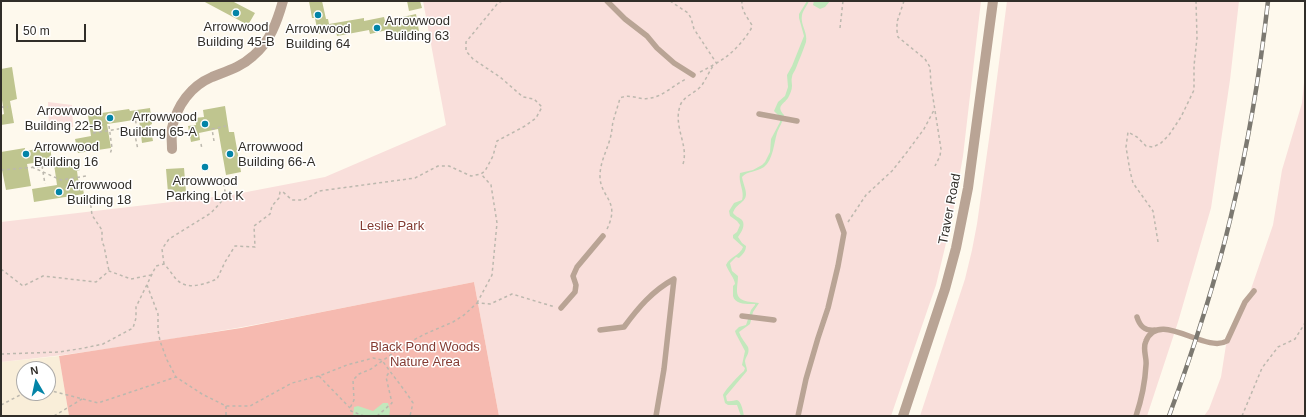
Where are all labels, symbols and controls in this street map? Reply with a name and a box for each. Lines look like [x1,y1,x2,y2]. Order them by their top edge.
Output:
marker: Arrowwood Building 45-B [231,8,241,18]
marker: Arrowwood Building 64 [313,10,323,20]
place label: Arrowwood Building 63 [385,13,450,44]
scale bar [18,16,88,42]
place label: Arrowwood Building 45-B [197,19,275,50]
place label: Arrowwood Building 64 [285,21,351,52]
marker: Arrowwood Building 63 [372,23,382,33]
text: 50 m [23,24,50,38]
place label: Arrowwood Building 22-B [25,103,102,134]
place label: Arrowwood Building 65-A [120,109,197,140]
marker: Arrowwood Building 22-B [105,113,115,123]
marker: Arrowwood Building 65-A [200,119,210,129]
place label: Arrowwood Building 16 [34,139,99,170]
place label: Arrowwood Building 66-A [238,139,315,170]
marker: Arrowwood Building 16 [21,149,31,159]
marker: Arrowwood Building 66-A [225,149,235,159]
marker: Arrowwood Parking Lot K [200,162,210,172]
street label: Traver Road [935,172,965,246]
place label: Arrowwood Parking Lot K [166,173,244,204]
place label: Arrowwood Building 18 [67,177,132,208]
marker: Arrowwood Building 18 [54,187,64,197]
park label: Leslie Park [360,218,424,234]
park label: Black Pond Woods Nature Area [370,339,480,370]
north arrow [16,361,56,401]
text: N [29,364,39,377]

